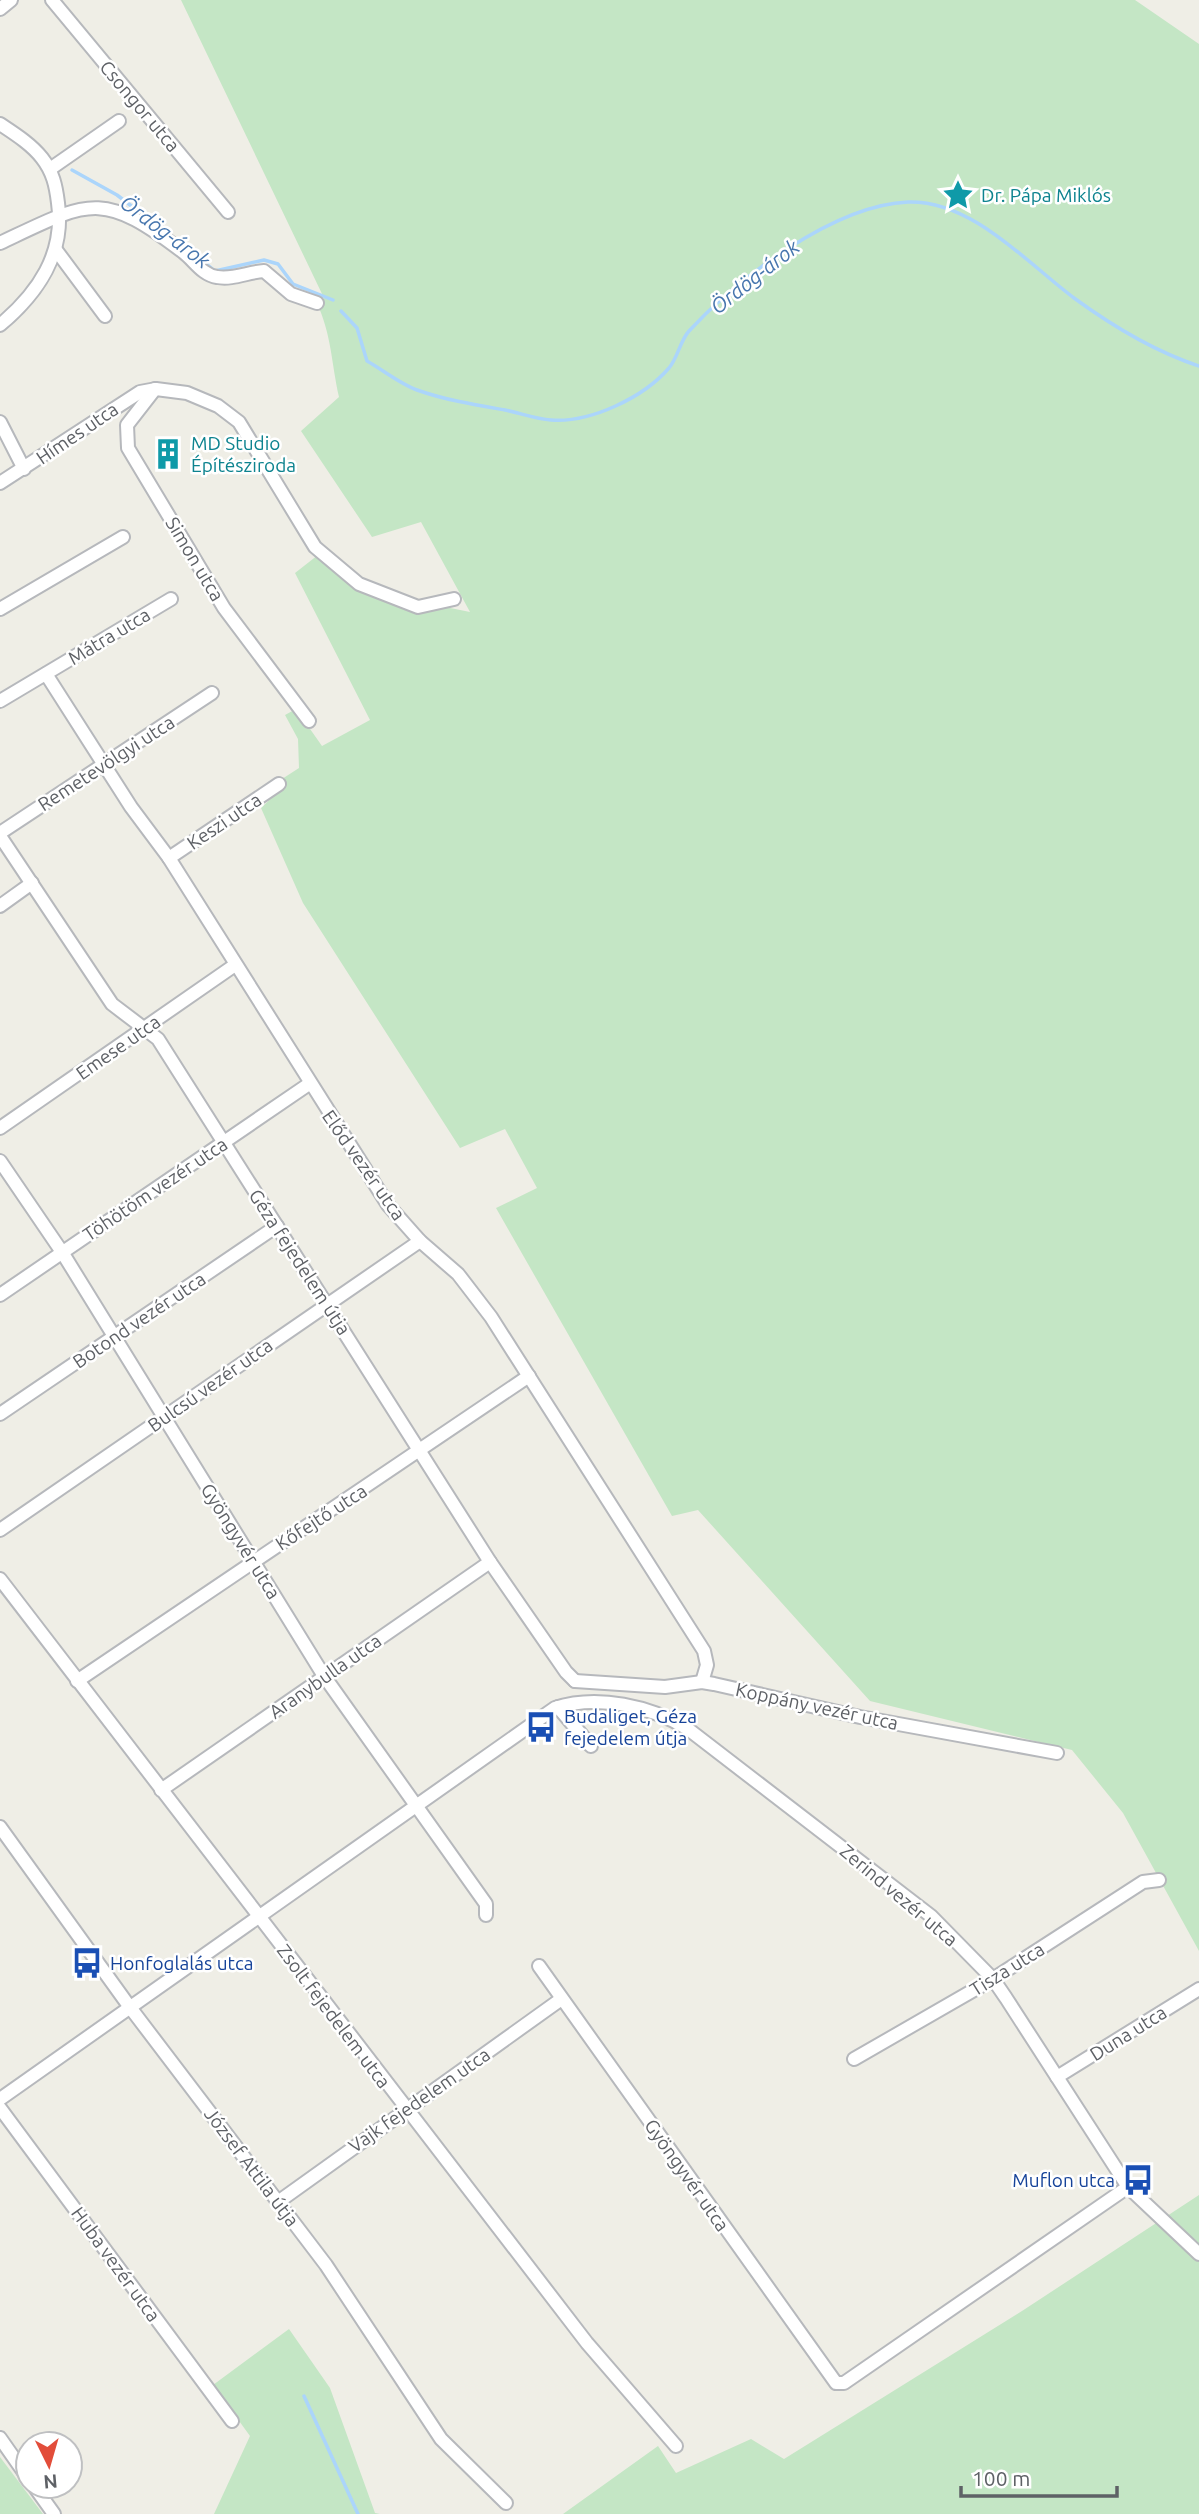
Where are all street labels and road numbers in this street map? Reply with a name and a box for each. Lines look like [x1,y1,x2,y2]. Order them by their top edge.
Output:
street label: Csongor utca [95,56,185,156]
street label: Hímes utca [32,398,122,468]
street label: Simon utca [161,513,229,605]
street label: Mátra utca [64,603,154,669]
street label: Remetevölgyi utca [34,711,178,815]
street label: Keszi utca [183,788,265,854]
street label: Emese utca [72,1010,164,1084]
street label: Előd vezér utca [318,1106,410,1224]
street label: Töhötöm vezér utca [79,1133,231,1245]
street label: Géza fejedelem útja [245,1185,355,1339]
street label: Botond vezér utca [69,1267,209,1373]
street label: Bulcsú vezér utca [143,1334,277,1436]
street label: Gyöngyvér utca [197,1479,285,1603]
street label: Kőfejtő utca [271,1479,371,1555]
street label: Aranybulla utca [265,1629,385,1723]
street label: Koppány vezér utca [734,1678,900,1734]
street label: Zerind vezér utca [836,1839,962,1951]
street label: Tisza utca [966,1938,1048,2000]
street label: Zsolt fejedelem utca [273,1940,395,2092]
street label: Duna utca [1086,2001,1170,2065]
street label: Vajk fejedelem utca [344,2043,494,2157]
street label: József Attila útja [200,2103,304,2231]
street label: Gyöngyvér utca [640,2115,734,2235]
street label: Huba vezér utca [67,2202,165,2326]

